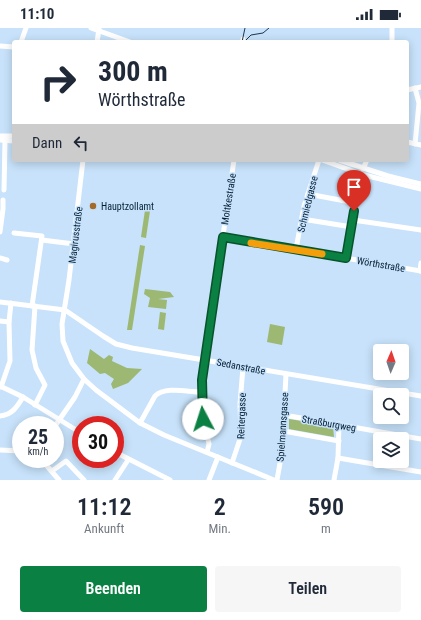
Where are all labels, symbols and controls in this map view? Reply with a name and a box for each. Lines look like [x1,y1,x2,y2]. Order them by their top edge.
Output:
text: 11:10 [20,5,54,23]
text: 300 m [98,55,168,88]
icon: right [32,56,84,108]
text: Wörthstraße [98,89,186,110]
icon: left [70,132,92,154]
text: Dann [32,134,62,152]
pin [337,170,371,211]
street label: Moltkestraße [219,172,238,226]
street label: Schmiedgasse [295,175,320,233]
icon: arrive [343,176,365,198]
marker: Hauptzollamt [88,201,98,211]
place label: Hauptzollamt [101,201,154,212]
street label: Magirusstraße [67,206,84,264]
street label: Wörthstraße [356,255,406,274]
north arrow [373,344,409,380]
map controls [373,344,409,468]
street label: Sedanstraße [216,356,267,377]
button: search [373,388,409,424]
street label: Reitergasse [235,392,248,439]
street label: Spielmannsgasse [275,392,290,462]
position arrow [182,398,224,440]
street label: Straßburgweg [301,413,357,434]
speed limit sign: 30 [72,416,124,468]
text: 25 [28,425,48,449]
button: layers [373,432,409,468]
text: km/h [28,446,48,457]
text: 11:12 [77,493,132,521]
text: 2 [214,493,226,521]
text: 590 [308,493,344,521]
text: Ankunft [84,521,124,536]
text: Min. [208,521,231,536]
text: m [321,521,331,536]
button: Beenden [20,566,207,612]
button: Teilen [215,566,401,612]

